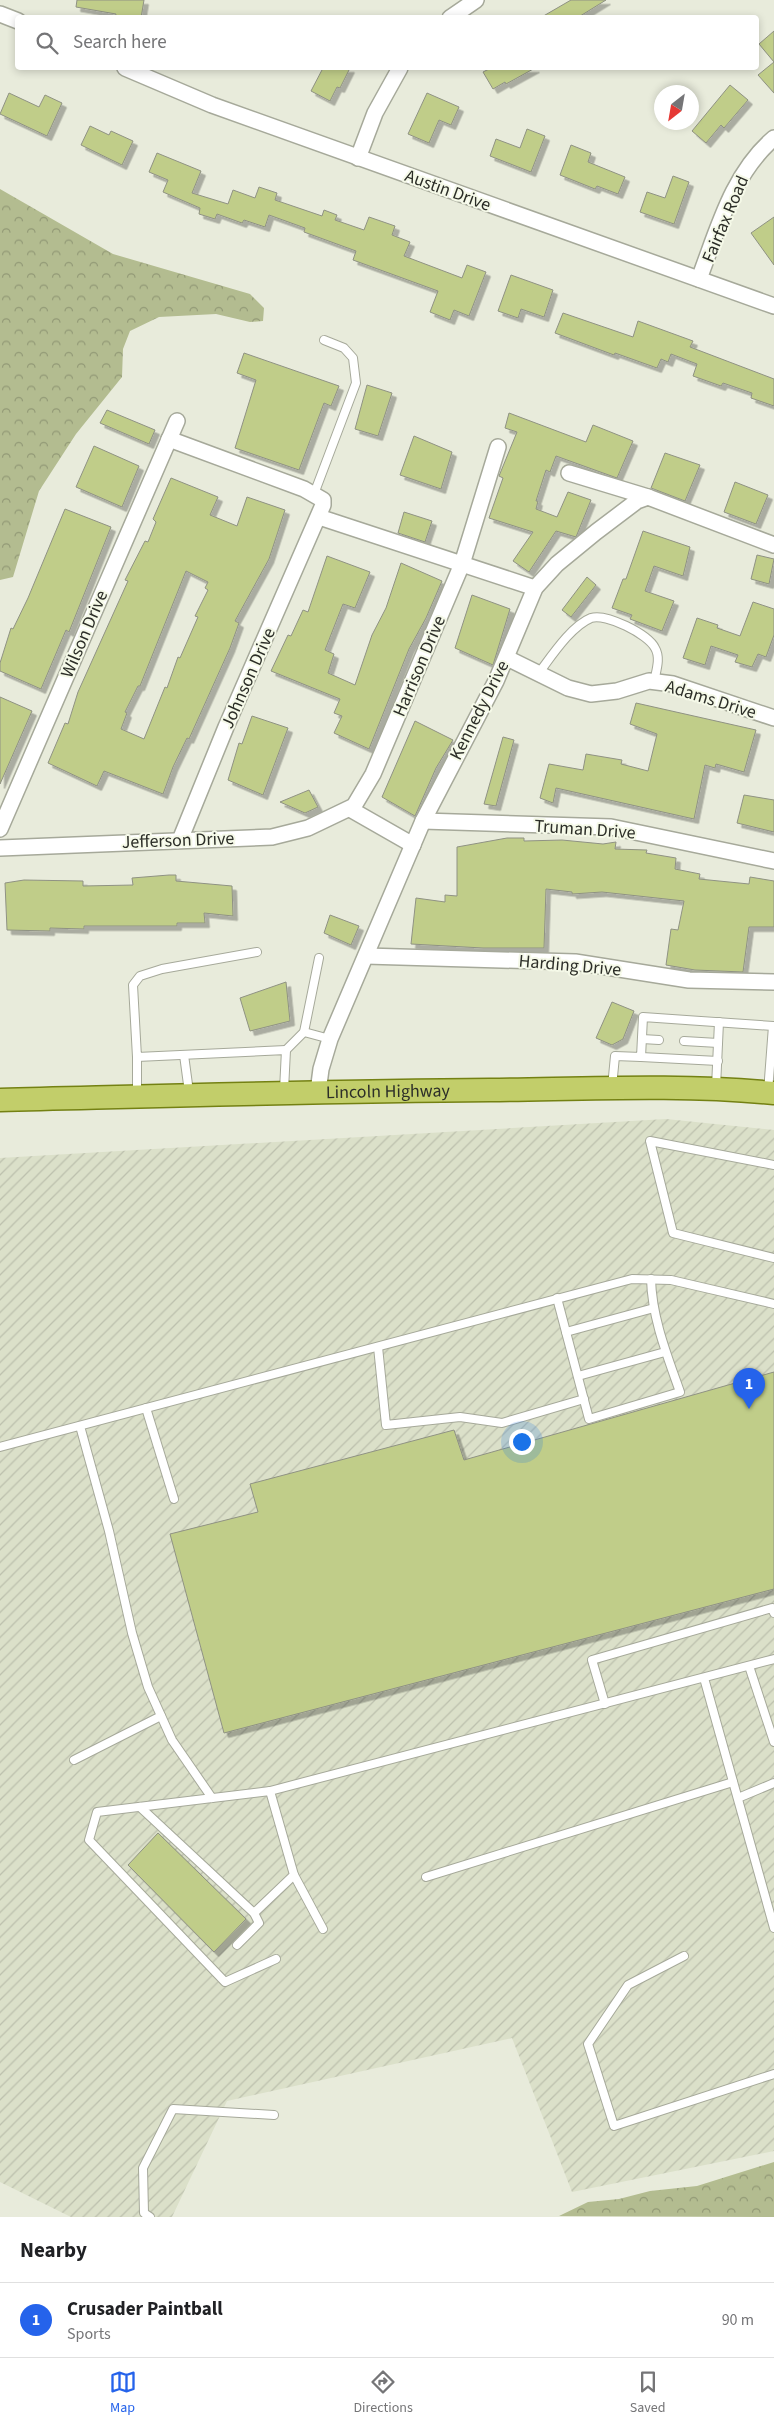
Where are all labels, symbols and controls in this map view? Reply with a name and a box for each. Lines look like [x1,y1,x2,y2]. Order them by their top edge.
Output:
search box [15,15,759,70]
icon: search [33,29,61,57]
text: Search here [73,29,167,56]
north arrow [654,85,699,130]
street label: Austin Drive [401,163,494,218]
street label: Fairfax Road [696,172,755,267]
street label: Wilson Drive [55,586,114,682]
street label: Harrison Drive [387,612,452,721]
street label: Johnson Drive [215,624,282,733]
street label: Kennedy Drive [444,656,515,764]
street label: Adams Drive [662,674,759,725]
street label: Truman Drive [534,813,636,846]
street label: Jefferson Drive [121,826,235,855]
street label: Harding Drive [518,949,622,982]
street label: Lincoln Highway [326,1078,451,1105]
pin: 1 [733,1368,765,1409]
your location [509,1429,535,1455]
text: Nearby [20,2235,87,2265]
text: Crusader Paintball [67,2296,223,2323]
text: 1 [32,2309,40,2331]
text: 90 m [722,2309,754,2331]
text: Sports [67,2323,111,2345]
tab: Map [109,2368,137,2418]
tab: Directions [354,2368,413,2418]
tab: Saved [630,2368,665,2418]

